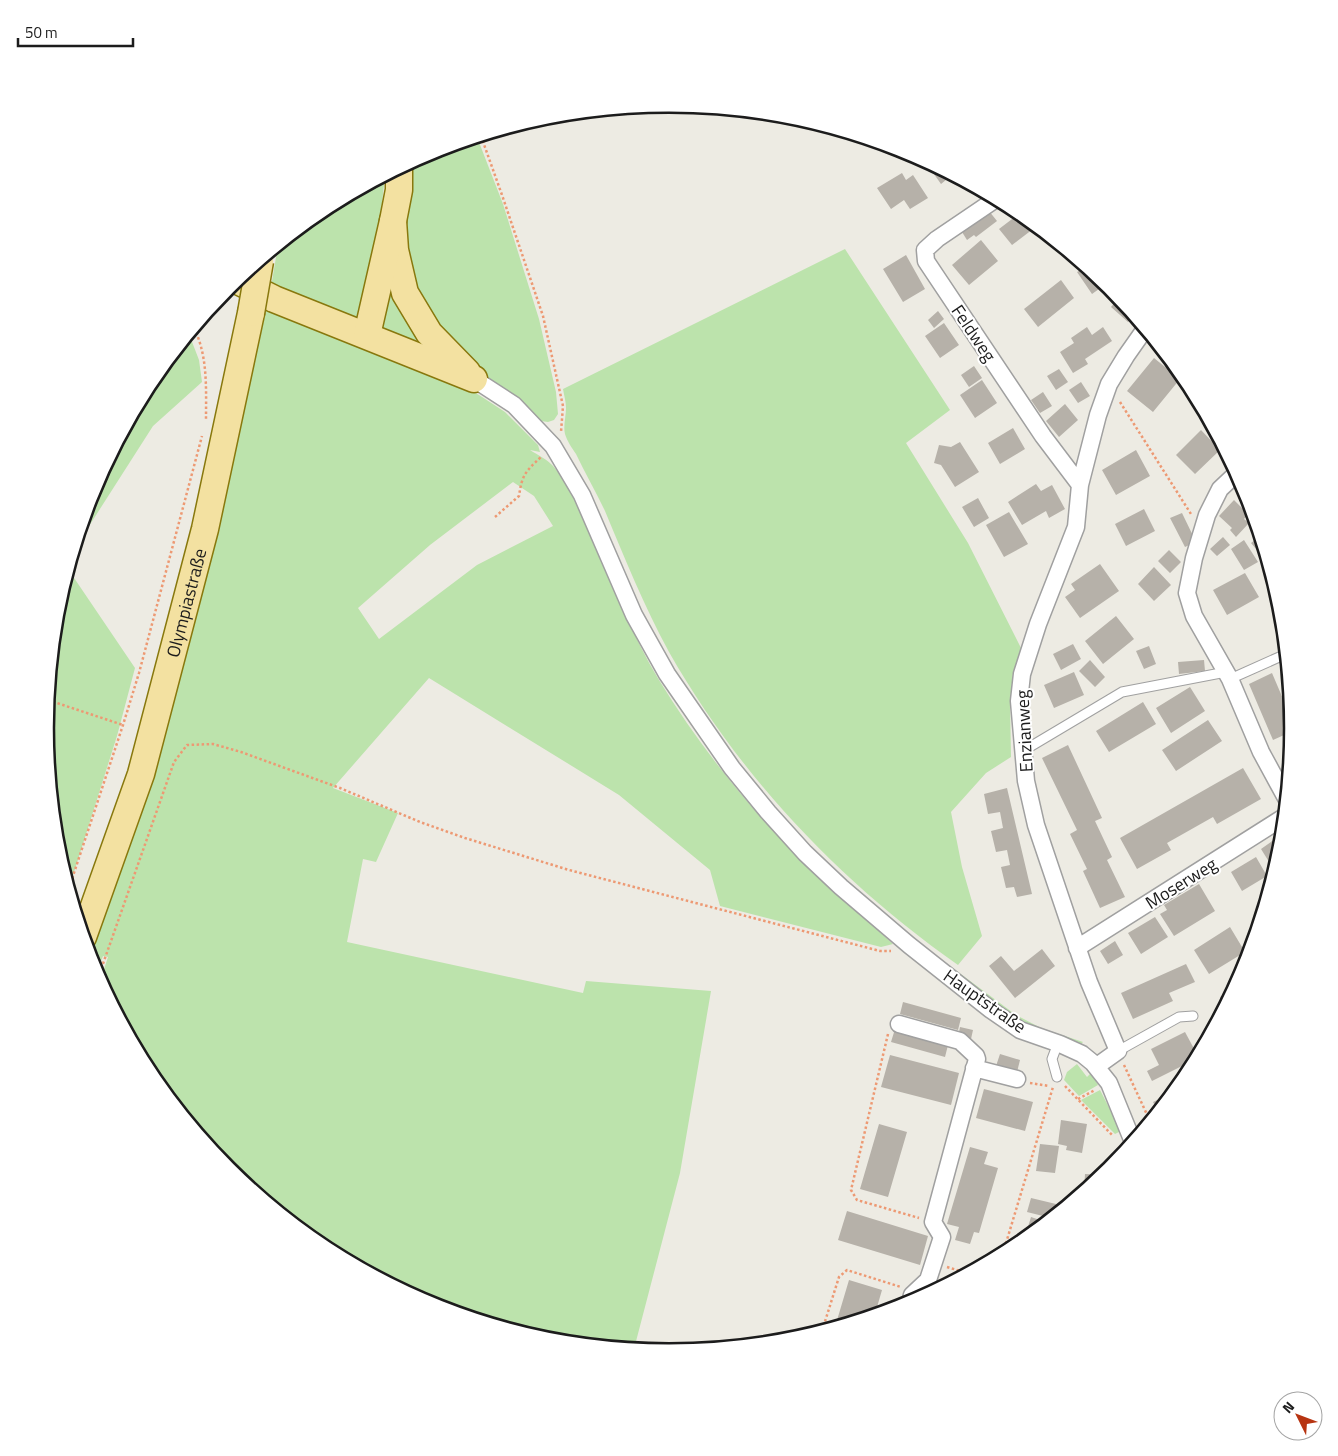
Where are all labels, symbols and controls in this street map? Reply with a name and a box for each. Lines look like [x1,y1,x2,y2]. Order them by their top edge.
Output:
scale bar [18,15,132,47]
text: 50 m [25,21,58,44]
street label: Feldweg [945,299,1003,367]
street label: Olympiastraße [159,545,213,660]
street label: Enzianweg [1008,689,1040,773]
street label: Moserweg [1140,850,1222,916]
street label: Hauptstraße [938,962,1032,1040]
north arrow [1273,1391,1323,1441]
text: N [1277,1396,1299,1418]

